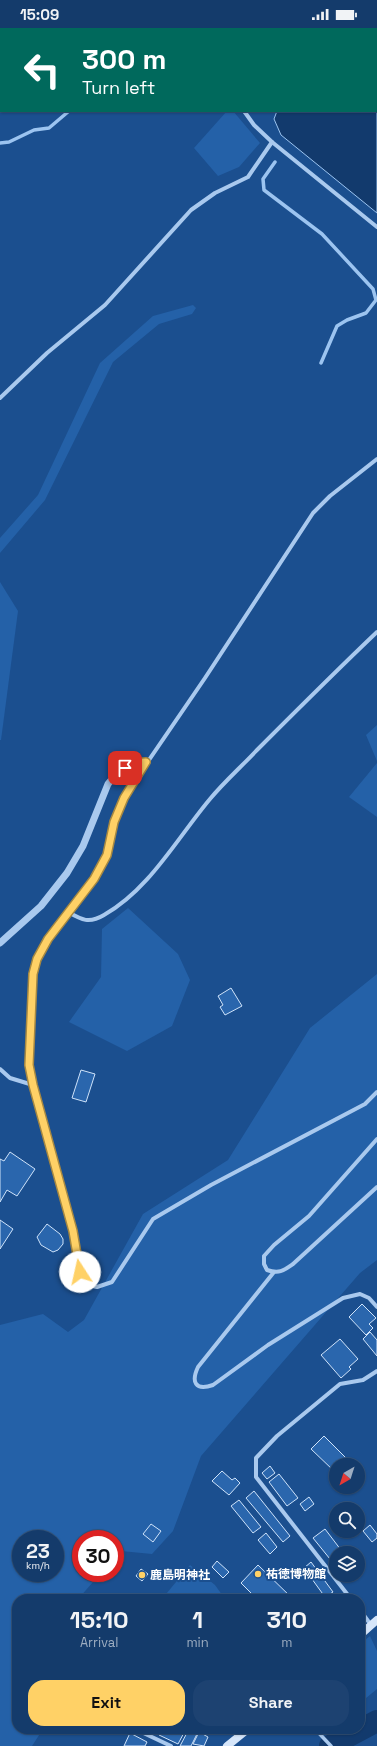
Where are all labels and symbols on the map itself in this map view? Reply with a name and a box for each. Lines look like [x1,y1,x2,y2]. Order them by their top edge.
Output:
pin [108,751,142,785]
position arrow [59,1251,101,1293]
north arrow [329,1458,365,1494]
speed limit sign: 30 [72,1530,124,1582]
place label: 祐徳博物館 [266,1566,326,1582]
place label: 鹿島明神社 [150,1567,210,1583]
marker: 祐徳博物館 [253,1569,263,1579]
marker: 鹿島明神社 [137,1570,147,1580]

